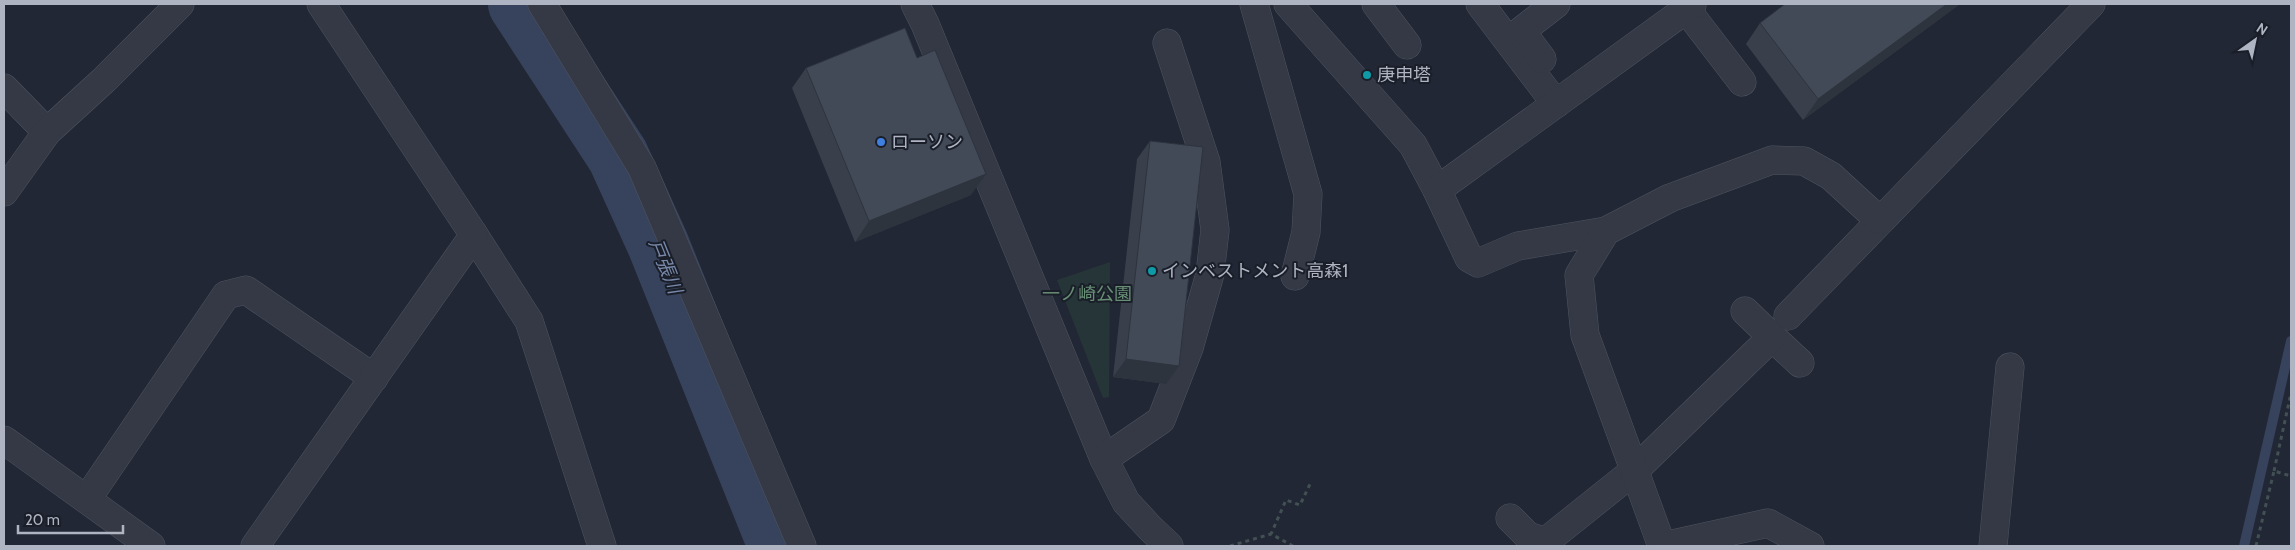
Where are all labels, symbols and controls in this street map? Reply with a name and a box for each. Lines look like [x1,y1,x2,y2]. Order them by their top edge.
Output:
north arrow [2230,15,2280,65]
text: N [2253,19,2271,39]
place label: 庚申塔 [1377,64,1431,86]
marker: 庚申塔 [1361,69,1373,81]
place label: ローソン [891,131,963,153]
marker: ローソン [875,136,887,148]
water label: 戸張川 [644,235,688,299]
place label: インベストメント高森1 [1162,260,1348,282]
marker: インベストメント高森1 [1146,265,1158,277]
park label: 一ノ崎公園 [1042,283,1132,305]
scale bar [18,502,122,534]
text: 20 m [25,511,60,529]

